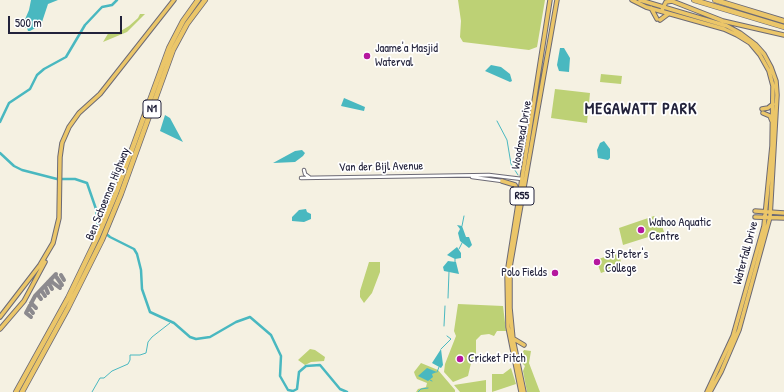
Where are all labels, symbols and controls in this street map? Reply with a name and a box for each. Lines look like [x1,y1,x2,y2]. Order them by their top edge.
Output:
scale bar [10,8,124,34]
text: 500 m [15,14,42,31]
place label: Jaame'a Masjid Waterval [375,42,438,70]
marker: Jaame'a Masjid Waterval [362,51,372,61]
road number: N1 [143,100,161,118]
street label: Woodmead Drive [509,100,535,170]
district label: MEGAWATT PARK [585,100,697,120]
street label: Ben Schoeman Highway [83,145,133,243]
street label: Van der Bijl Avenue [339,159,423,175]
road number: R55 [510,187,534,205]
place label: Wahoo Aquatic Centre [649,216,711,244]
street label: Waterfall Drive [731,220,761,286]
marker: Wahoo Aquatic Centre [636,225,646,235]
place label: St Peter's College [605,248,648,276]
marker: St Peter's College [592,257,602,267]
place label: Polo Fields [501,266,547,280]
marker: Polo Fields [550,268,560,278]
place label: Cricket Pitch [468,352,525,366]
marker: Cricket Pitch [455,354,465,364]

